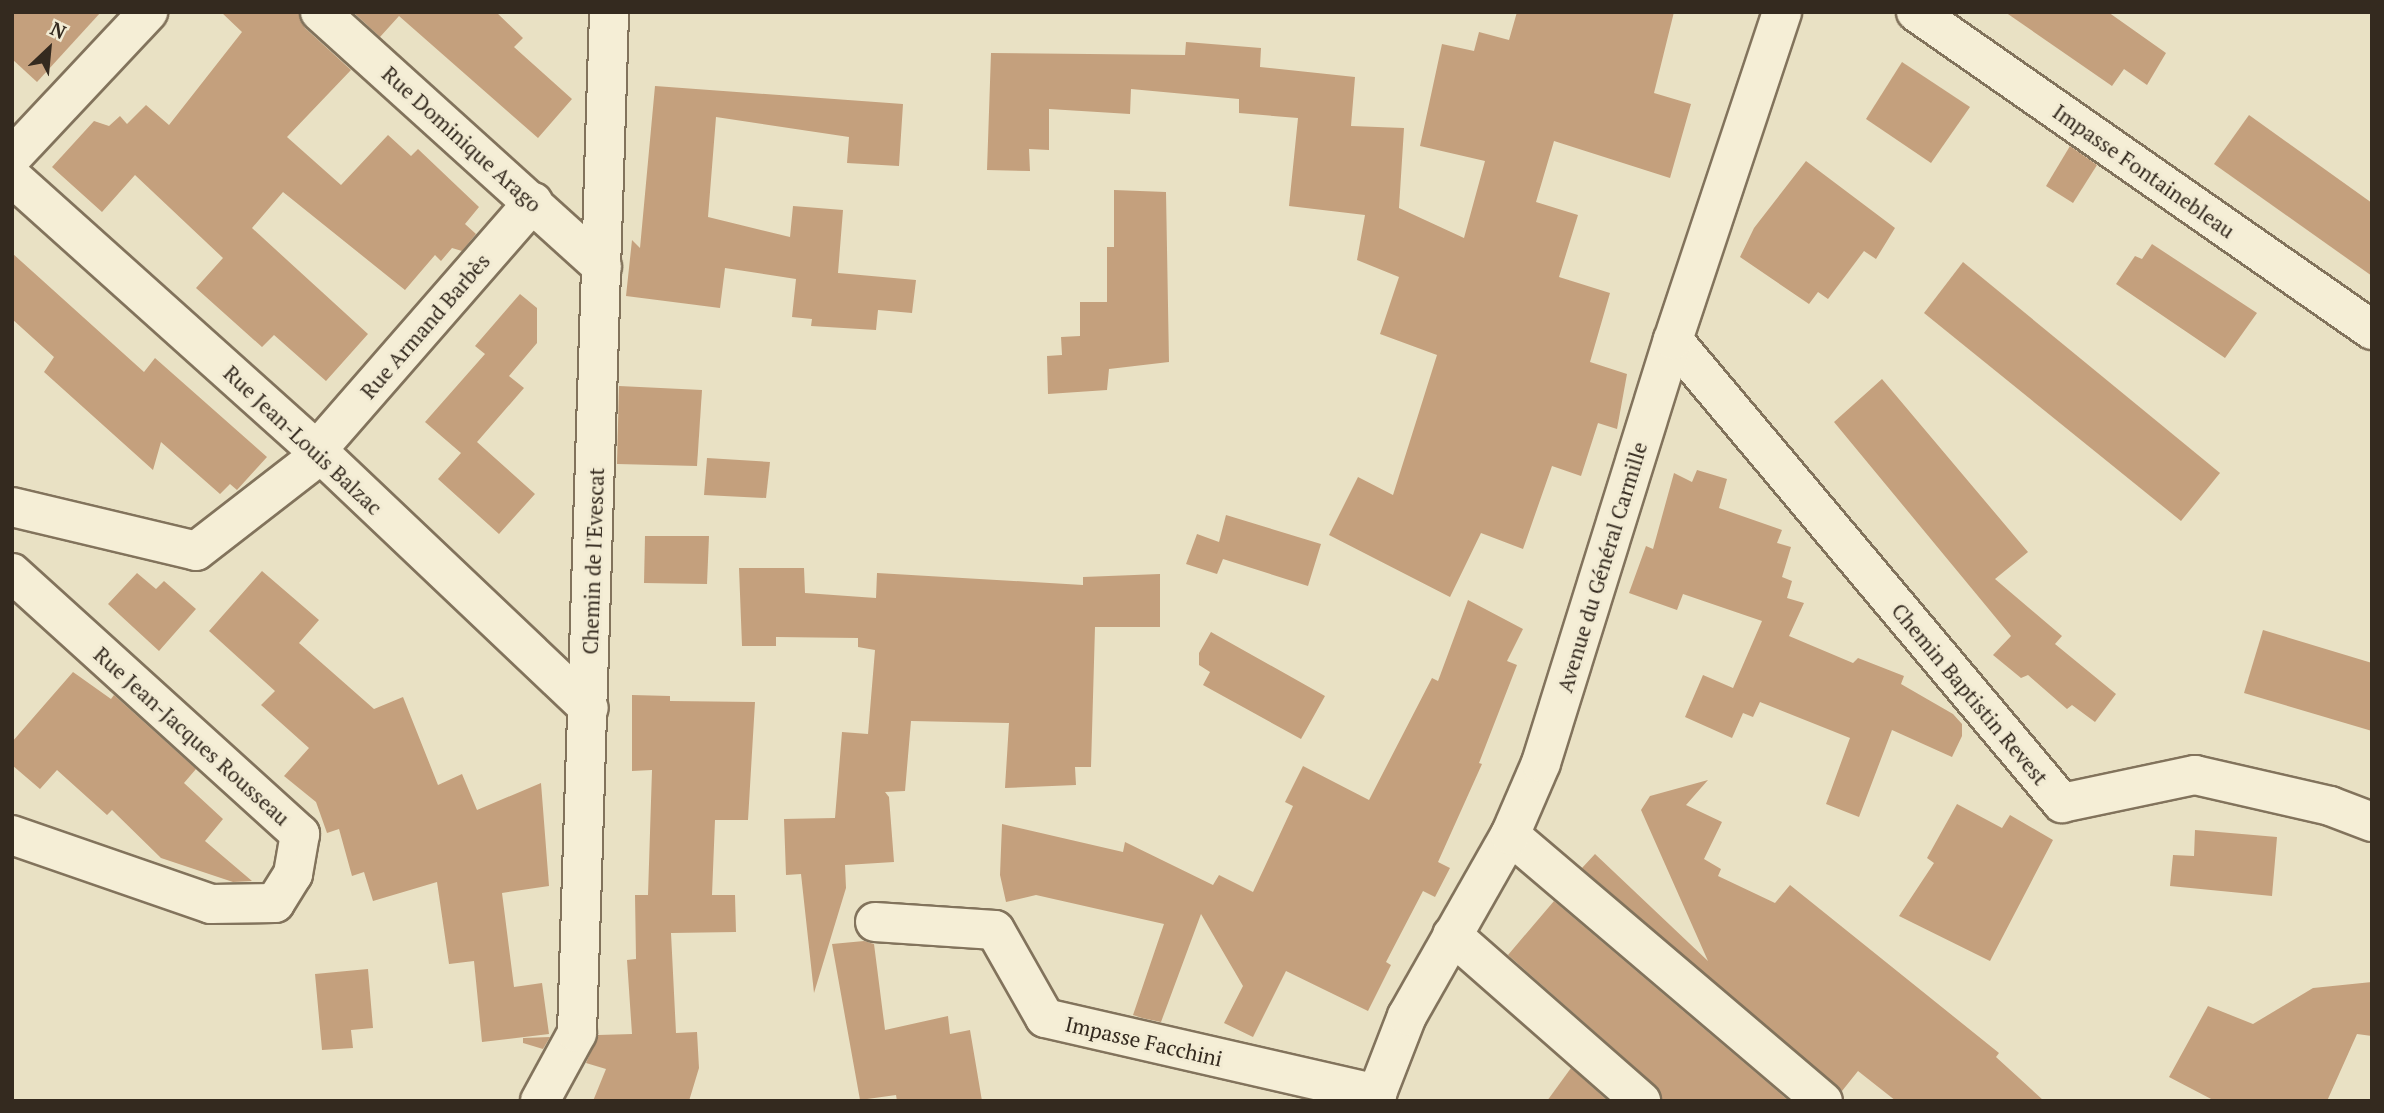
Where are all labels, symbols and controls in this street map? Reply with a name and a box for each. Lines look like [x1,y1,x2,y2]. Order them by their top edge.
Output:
north arrow [14,14,84,84]
text: N [46,15,70,44]
street label: Rue Dominique Arago [377,61,547,217]
street label: Impasse Fontainebleau [2048,99,2240,243]
street label: Rue Armand Barbès [355,248,495,404]
street label: Rue Jean-Louis Balzac [219,360,387,520]
street label: Avenue du Général Carmille [1552,439,1652,695]
street label: Chemin de l'Evescat [577,467,609,655]
street label: Chemin Baptistin Revest [1887,598,2053,790]
street label: Rue Jean-Jacques Rousseau [89,642,295,830]
street label: Impasse Facchini [1063,1011,1225,1071]

